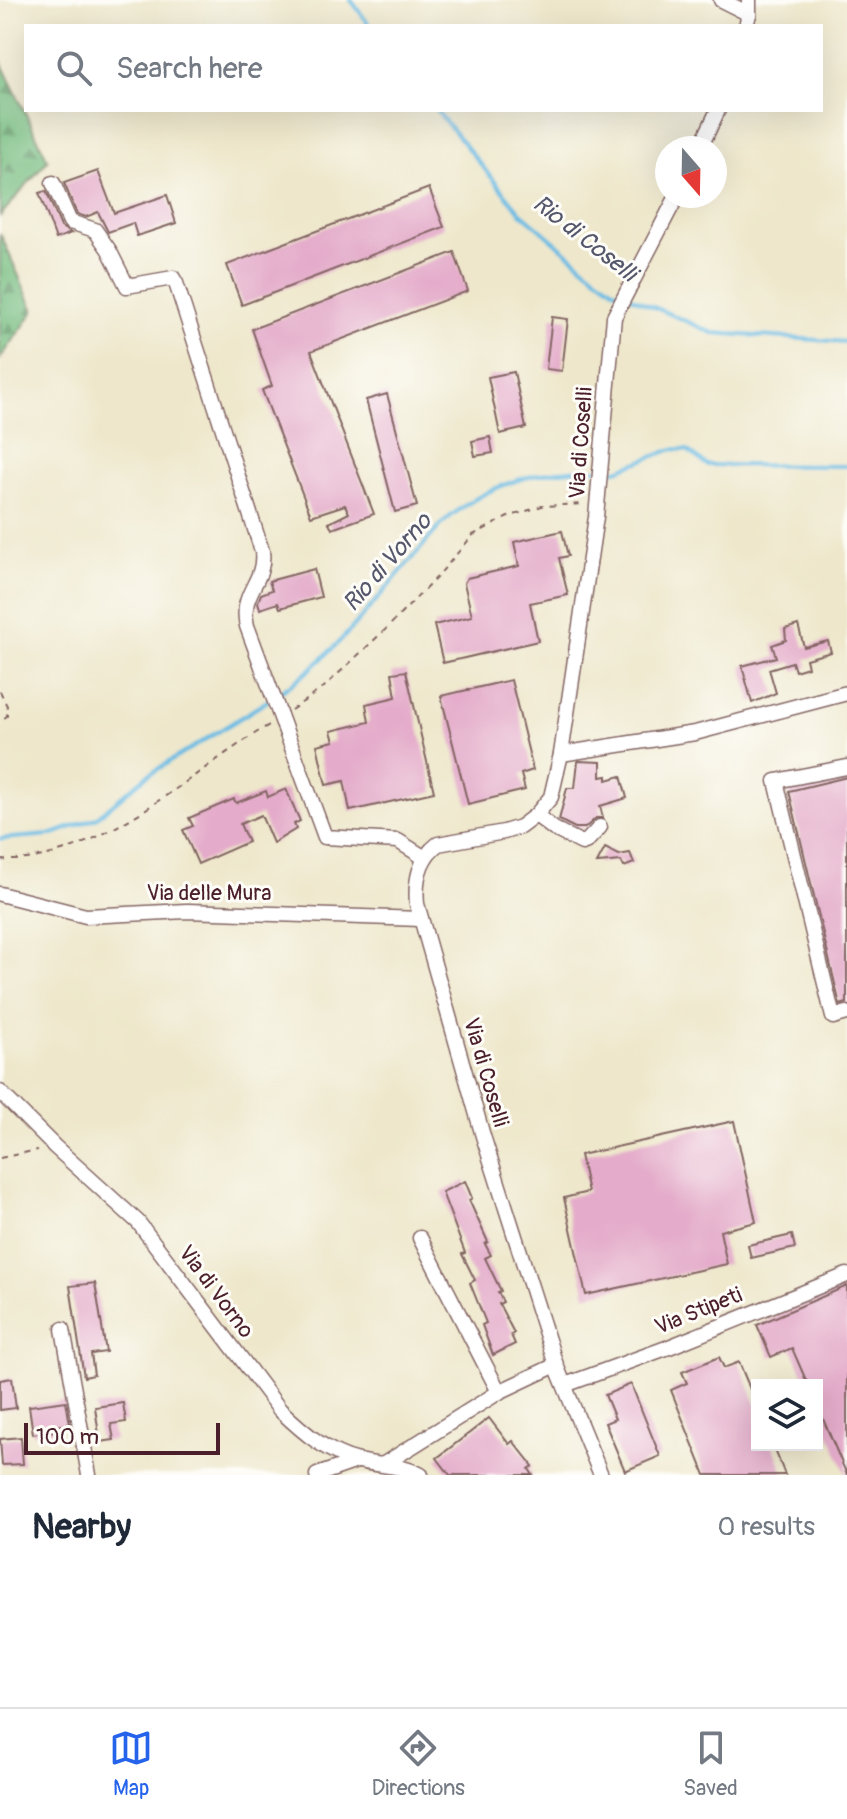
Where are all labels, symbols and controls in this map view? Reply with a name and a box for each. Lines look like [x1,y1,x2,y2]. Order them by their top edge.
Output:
search box [24,24,823,112]
icon: search [52,46,96,90]
text: Search here [116,50,263,87]
north arrow [655,136,727,208]
water label: Rio di Coselli [527,189,645,290]
street label: Via di Coselli [563,386,599,500]
water label: Rio di Vorno [337,506,439,617]
street label: Via delle Mura [146,879,272,907]
street label: Via di Coselli [457,1015,515,1130]
street label: Via di Vorno [172,1240,260,1344]
street label: Via Stipeti [651,1281,746,1341]
map controls [751,1379,823,1451]
button: layers [751,1379,823,1451]
scale bar [24,1419,220,1455]
text: 100 m [36,1423,99,1451]
text: Nearby [32,1506,131,1549]
text: 0 results [718,1511,815,1543]
tab: Map [109,1726,153,1802]
tab: Directions [372,1726,465,1802]
tab: Saved [683,1726,738,1802]

